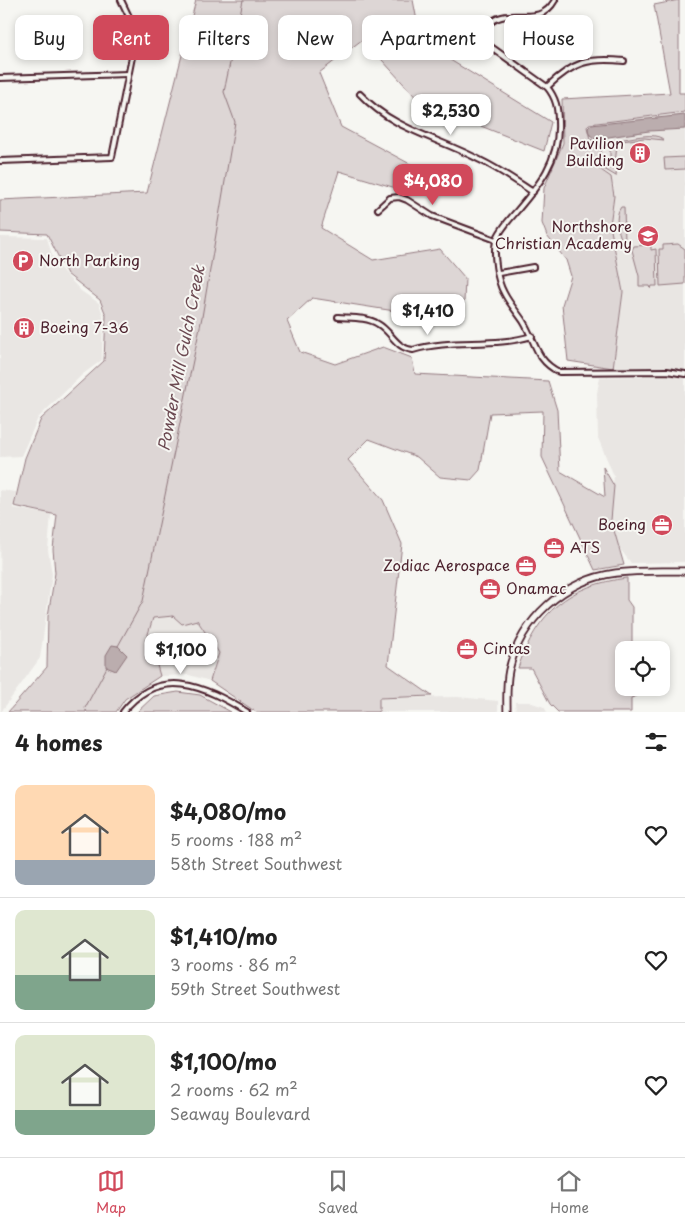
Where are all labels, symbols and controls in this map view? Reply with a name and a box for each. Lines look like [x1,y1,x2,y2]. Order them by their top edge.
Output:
chip: Buy [15,15,83,60]
chip: Rent [93,15,169,60]
chip: Filters [179,15,268,60]
chip: New [278,15,352,60]
chip: Apartment [362,15,494,60]
chip: House [504,15,593,60]
pin: $2,530 [410,94,492,136]
text: $2,530 [422,98,480,122]
place label: Pavilion Building [565,131,624,171]
building icon: Pavilion Building [628,141,652,165]
pin: $4,080 [392,164,474,206]
text: $4,080 [404,168,462,192]
place label: Northshore Christian Academy [495,214,632,254]
school or university icon: Northshore Christian Academy [636,224,660,248]
place label: North Parking [39,248,140,271]
parking icon: North Parking [11,249,35,273]
water label: Powder Mill Gulch Creek [150,262,210,453]
pin: $1,410 [387,294,469,336]
text: $1,410 [402,298,454,322]
place label: Boeing 7-36 [40,315,129,338]
building icon: Boeing 7-36 [12,316,36,340]
place label: Boeing [598,512,646,535]
office icon: Boeing [650,513,674,537]
place label: ATS [570,535,600,558]
office icon: ATS [542,536,566,560]
place label: Zodiac Aerospace [383,553,510,576]
office icon: Zodiac Aerospace [514,554,538,578]
place label: Onamac [506,576,566,599]
office icon: Onamac [478,577,502,601]
pin: $1,100 [140,632,222,675]
place label: Cintas [483,636,530,659]
text: $1,100 [155,637,207,661]
office icon: Cintas [455,637,479,661]
map controls [615,641,670,696]
button: locate [615,641,670,696]
text: 4 homes [15,726,102,758]
icon: filters [642,728,670,756]
text: $4,080/mo [170,795,286,827]
icon: home [55,805,115,865]
icon: heart [642,821,670,849]
text: 5 rooms · 188 m² [170,827,302,851]
text: 58th Street Southwest [170,851,342,875]
text: $1,410/mo [170,920,277,952]
icon: home [55,930,115,990]
icon: heart [642,946,670,974]
text: 3 rooms · 86 m² [170,952,297,976]
text: 59th Street Southwest [170,976,340,1000]
text: $1,100/mo [170,1045,277,1077]
icon: home [55,1055,115,1115]
icon: heart [642,1071,670,1099]
text: 2 rooms · 62 m² [170,1077,298,1101]
text: Seaway Boulevard [170,1101,310,1125]
tab: Map [96,1167,126,1218]
tab: Saved [318,1167,358,1218]
tab: Home [550,1167,589,1218]

